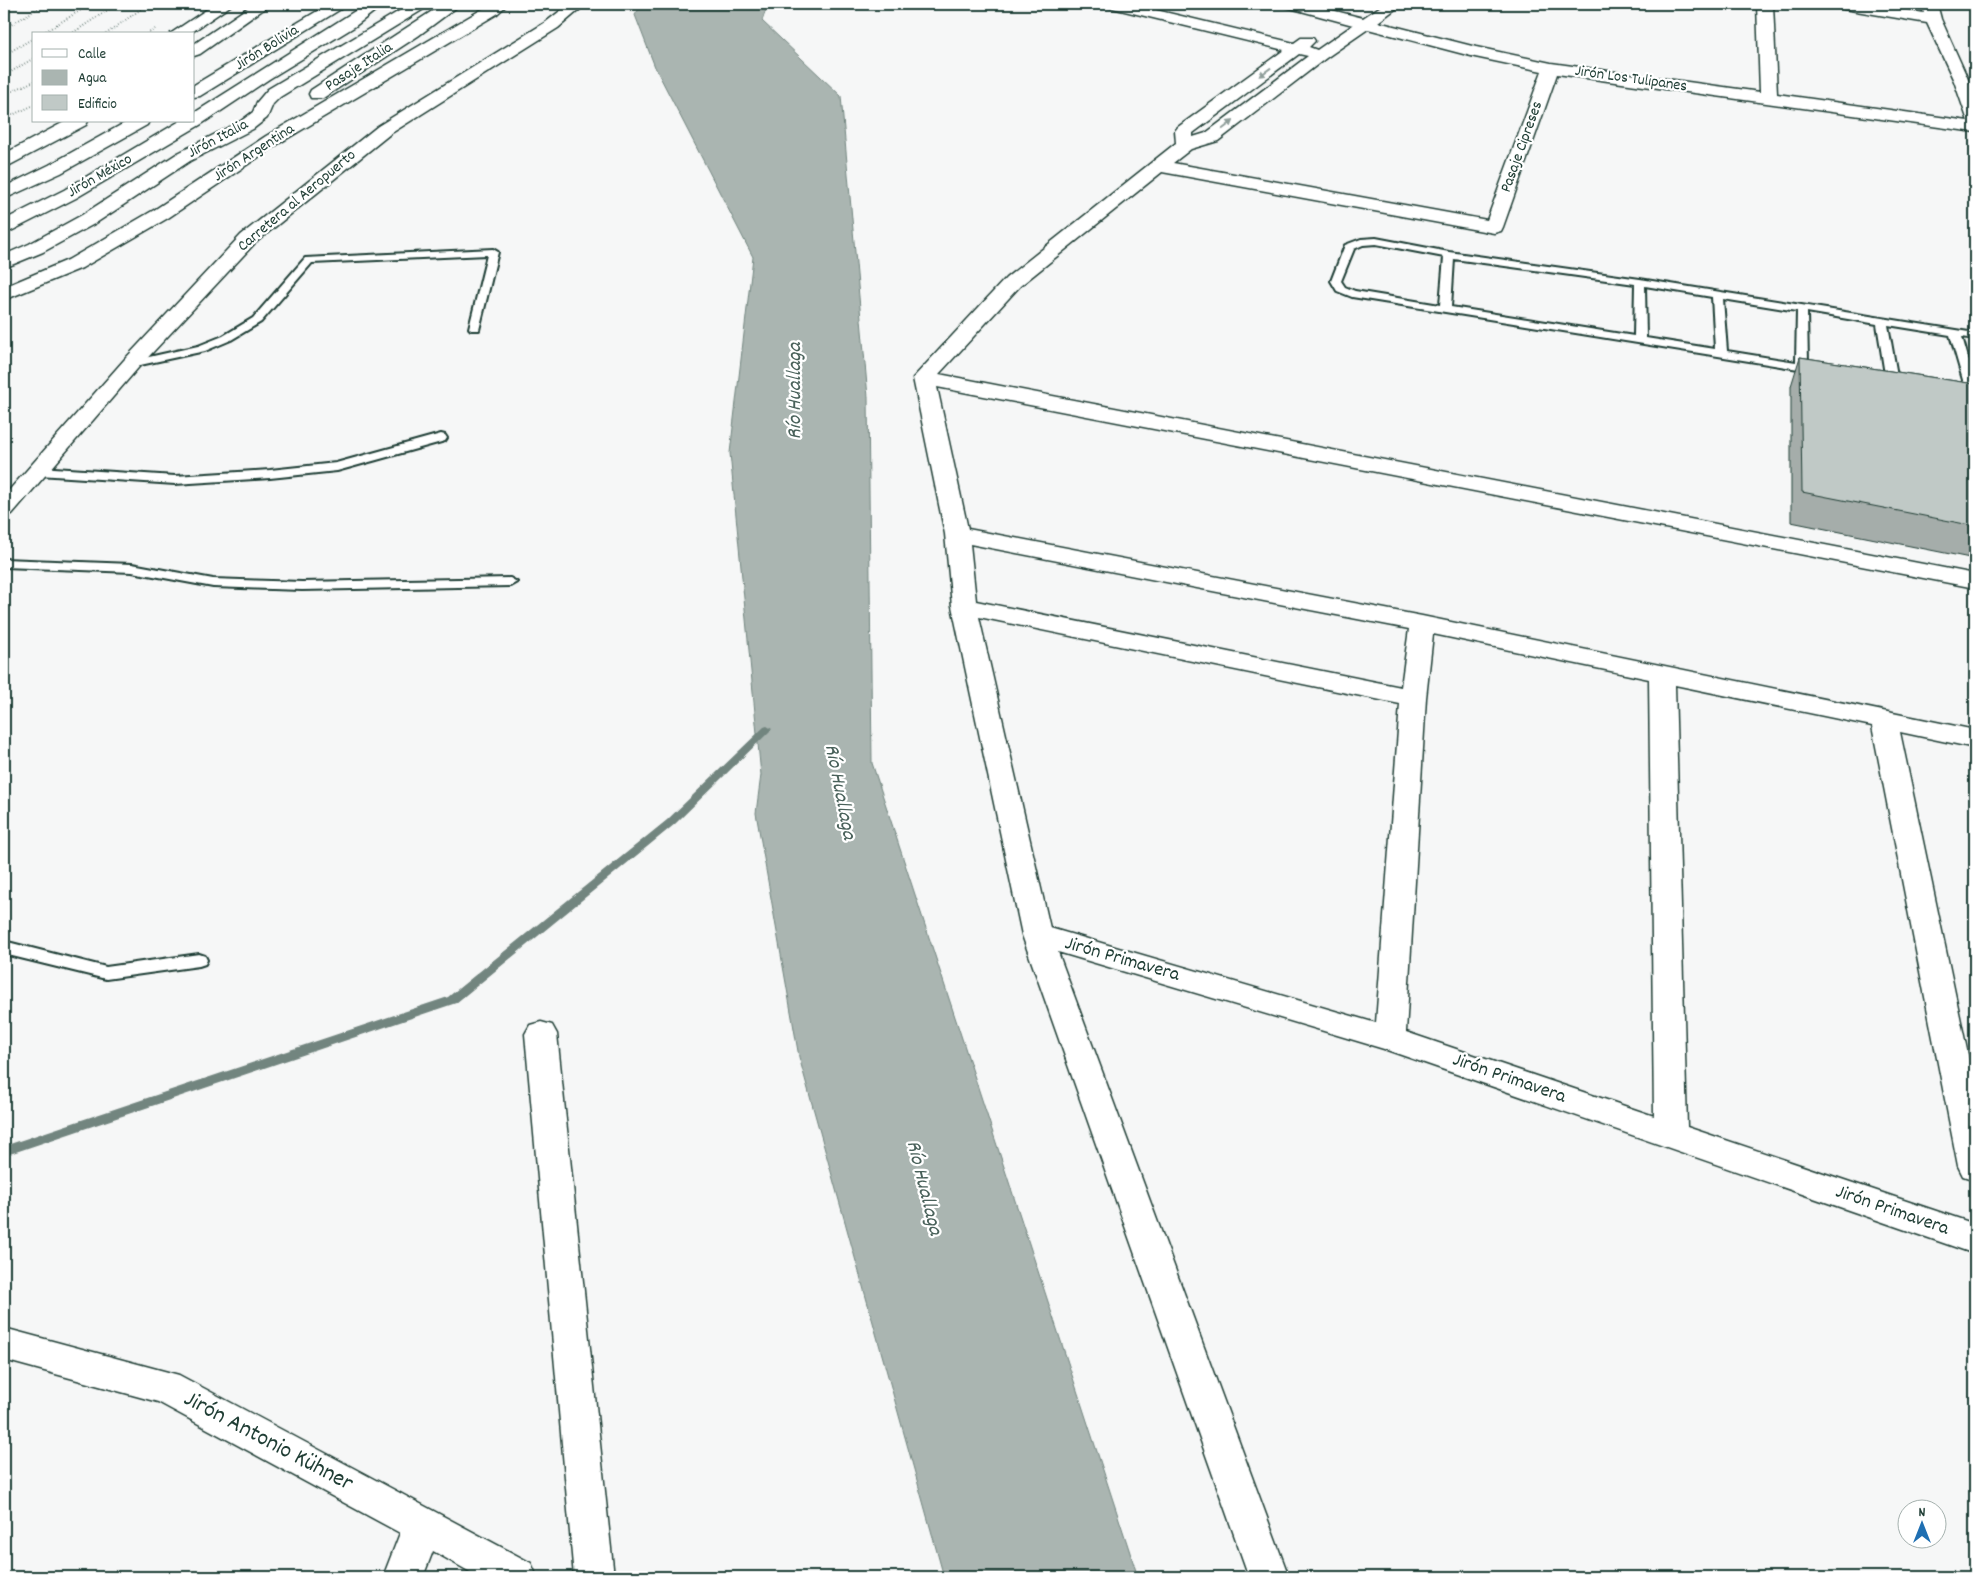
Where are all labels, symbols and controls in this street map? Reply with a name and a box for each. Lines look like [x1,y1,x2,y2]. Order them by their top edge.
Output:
street label: Jirón Bolivia [231,19,304,77]
legend [32,32,195,122]
street label: Pasaje Italia [321,36,398,97]
text: Calle [78,44,107,66]
street label: Jirón Los Tulipanes [1573,60,1689,98]
one-way arrow [1258,67,1272,77]
text: Agua [78,68,107,90]
text: Edificio [78,94,117,116]
street label: Pasaje Cipreses [1495,98,1549,196]
street label: Jirón Italia [184,113,253,165]
street label: Jirón Argentina [209,118,300,188]
one-way arrow [1221,120,1235,130]
street label: Carretera al Aeropuerto [233,144,361,258]
street label: Jirón México [63,148,137,204]
water label: Río Huallaga [781,341,811,439]
water label: Río Huallaga [815,742,863,843]
street label: Jirón Primavera [1061,930,1183,990]
street label: Jirón Primavera [1449,1047,1570,1112]
water label: Río Huallaga [897,1137,950,1240]
street label: Jirón Primavera [1832,1179,1953,1244]
street label: Jirón Antonio Kühner [177,1383,359,1501]
north arrow [1896,1498,1946,1548]
text: N [1919,1503,1926,1523]

